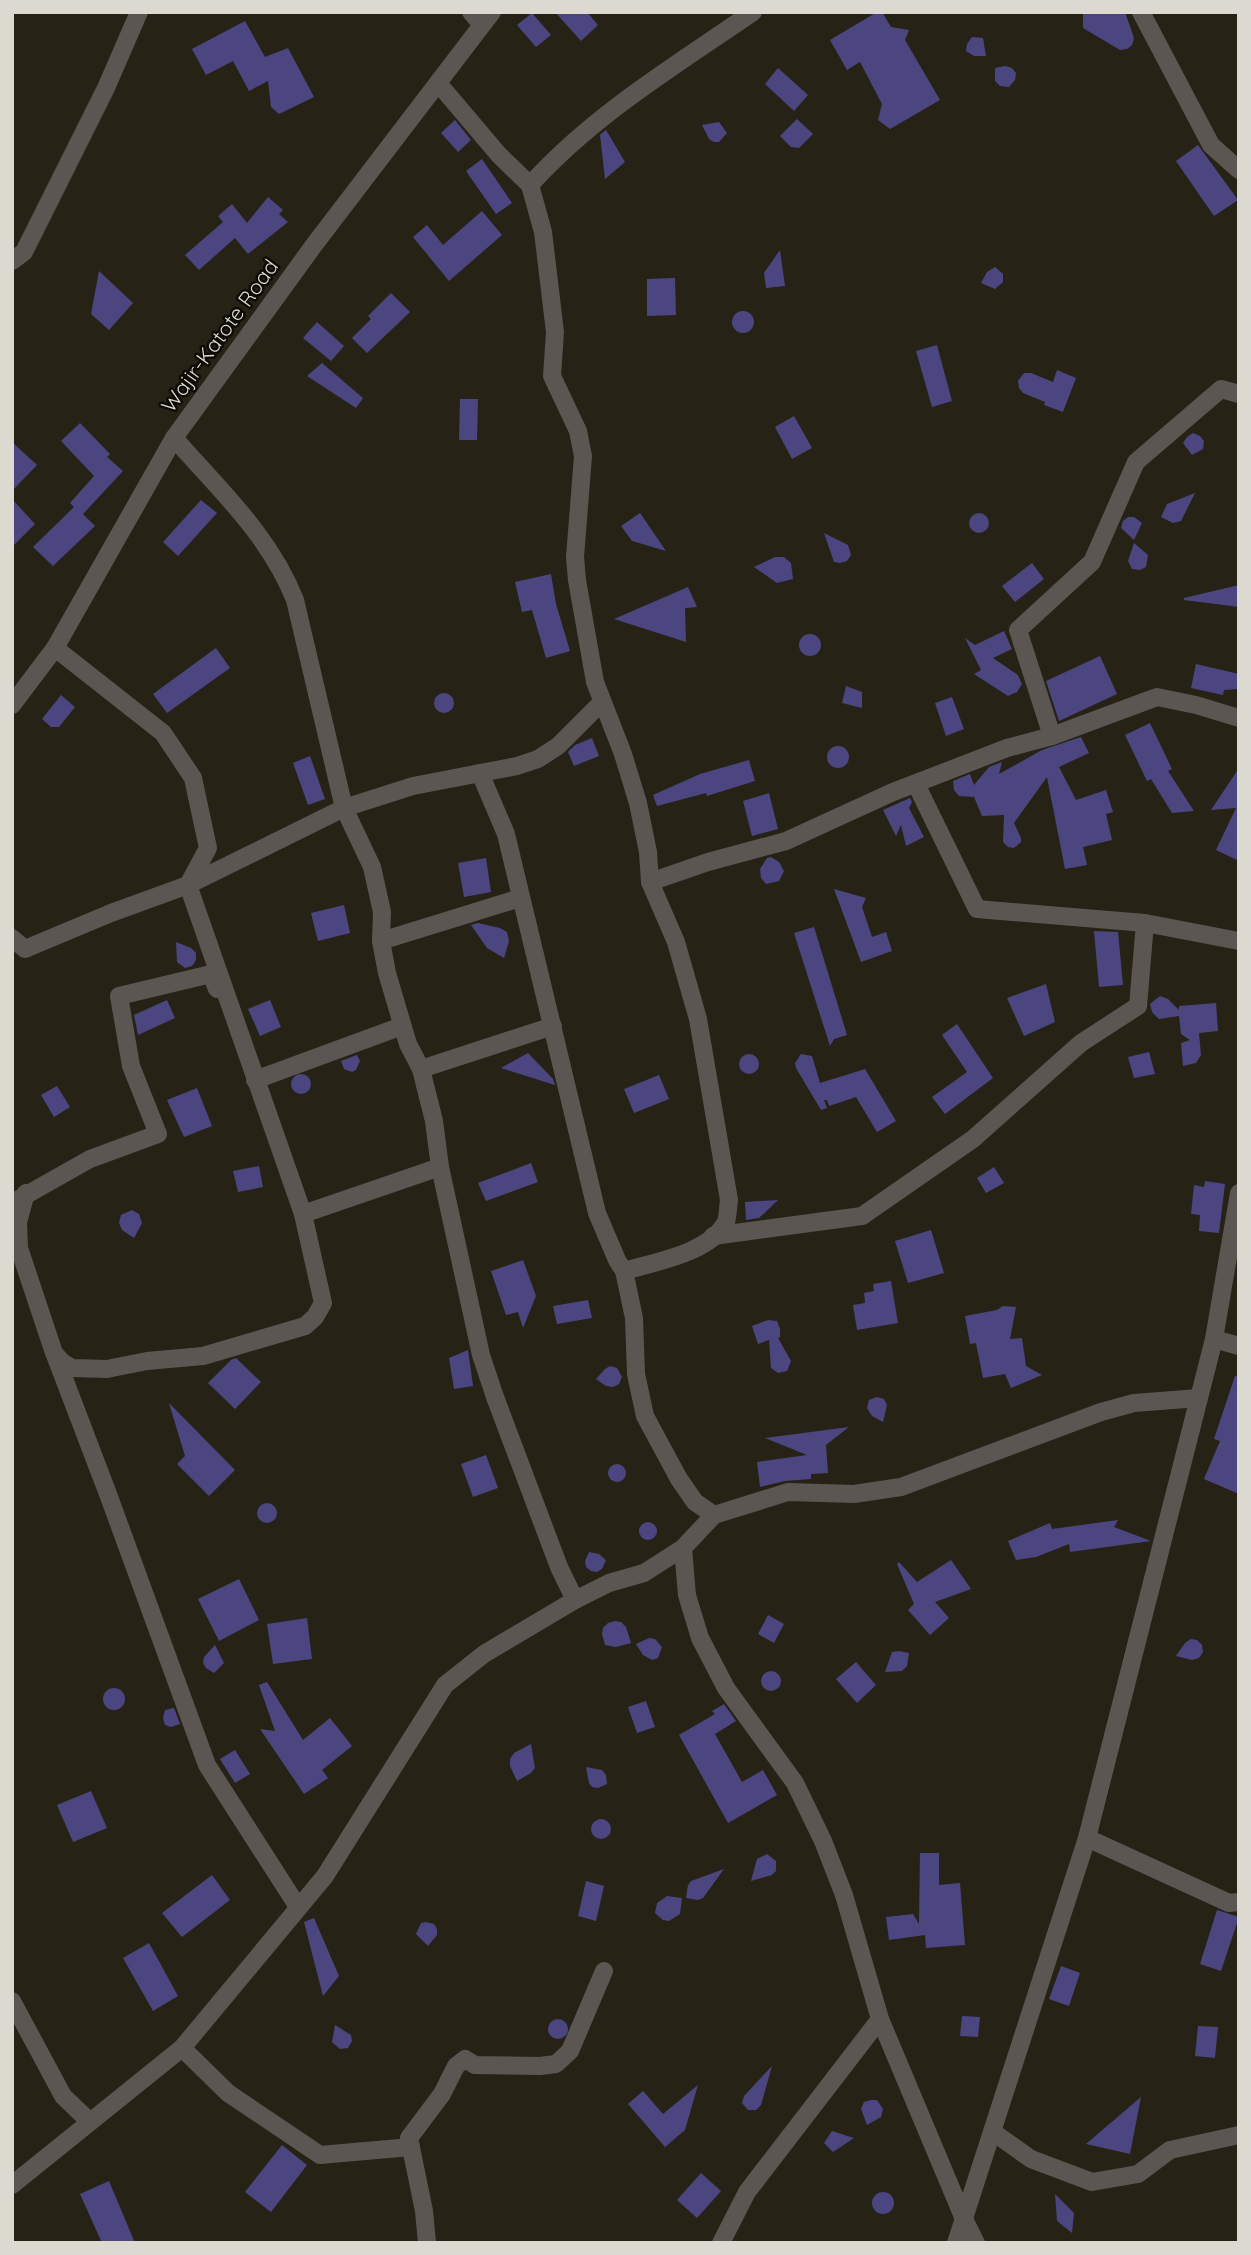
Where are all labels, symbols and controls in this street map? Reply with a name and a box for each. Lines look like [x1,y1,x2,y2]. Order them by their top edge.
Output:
street label: Wajir-Katote Road [155,254,283,417]

